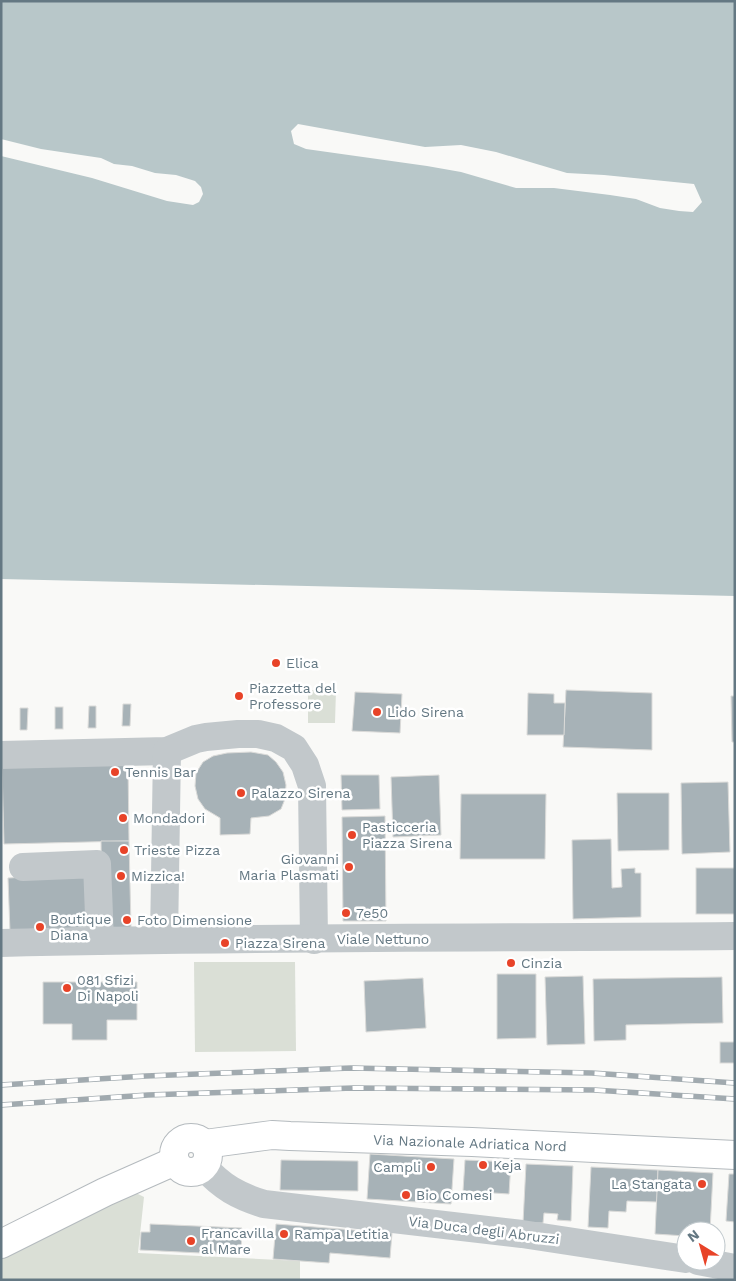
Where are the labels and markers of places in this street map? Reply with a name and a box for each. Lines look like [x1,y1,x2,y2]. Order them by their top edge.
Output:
place label: Elica [286,655,319,671]
marker: Elica [270,657,282,669]
place label: Piazzetta del Professore [249,680,337,712]
marker: Piazzetta del Professore [233,690,245,702]
place label: Lido Sirena [387,704,464,720]
marker: Lido Sirena [371,706,383,718]
place label: Tennis Bar [125,764,196,780]
marker: Tennis Bar [109,766,121,778]
place label: Palazzo Sirena [251,785,351,801]
marker: Palazzo Sirena [235,787,247,799]
place label: Mondadori [133,810,205,826]
marker: Mondadori [117,812,129,824]
place label: Pasticceria Piazza Sirena [362,819,452,851]
marker: Pasticceria Piazza Sirena [346,829,358,841]
place label: Trieste Pizza [134,842,220,858]
marker: Trieste Pizza [118,844,130,856]
place label: Giovanni Maria Plasmati [239,851,339,883]
marker: Giovanni Maria Plasmati [343,861,355,873]
place label: Mizzica! [131,868,185,884]
marker: Mizzica! [115,870,127,882]
place label: 7e50 [356,905,388,921]
marker: 7e50 [340,907,352,919]
place label: Boutique Diana [50,911,111,943]
place label: Foto Dimensione [137,912,252,928]
marker: Foto Dimensione [121,914,133,926]
marker: Boutique Diana [34,921,46,933]
place label: Piazza Sirena [235,935,325,951]
marker: Piazza Sirena [219,937,231,949]
place label: Cinzia [521,955,562,971]
marker: Cinzia [505,957,517,969]
place label: 081 Sfizi Di Napoli [77,972,139,1004]
marker: 081 Sfizi Di Napoli [61,982,73,994]
place label: Keja [493,1157,521,1173]
place label: Campli [373,1159,421,1175]
marker: Keja [477,1159,489,1171]
marker: Campli [425,1161,437,1173]
place label: La Stangata [611,1176,692,1192]
marker: La Stangata [696,1178,708,1190]
place label: Bio Comesi [416,1187,493,1203]
marker: Bio Comesi [400,1189,412,1201]
place label: Francavilla al Mare [201,1225,274,1257]
place label: Rampa Letitia [294,1226,389,1242]
marker: Rampa Letitia [278,1228,290,1240]
marker: Francavilla al Mare [185,1235,197,1247]

